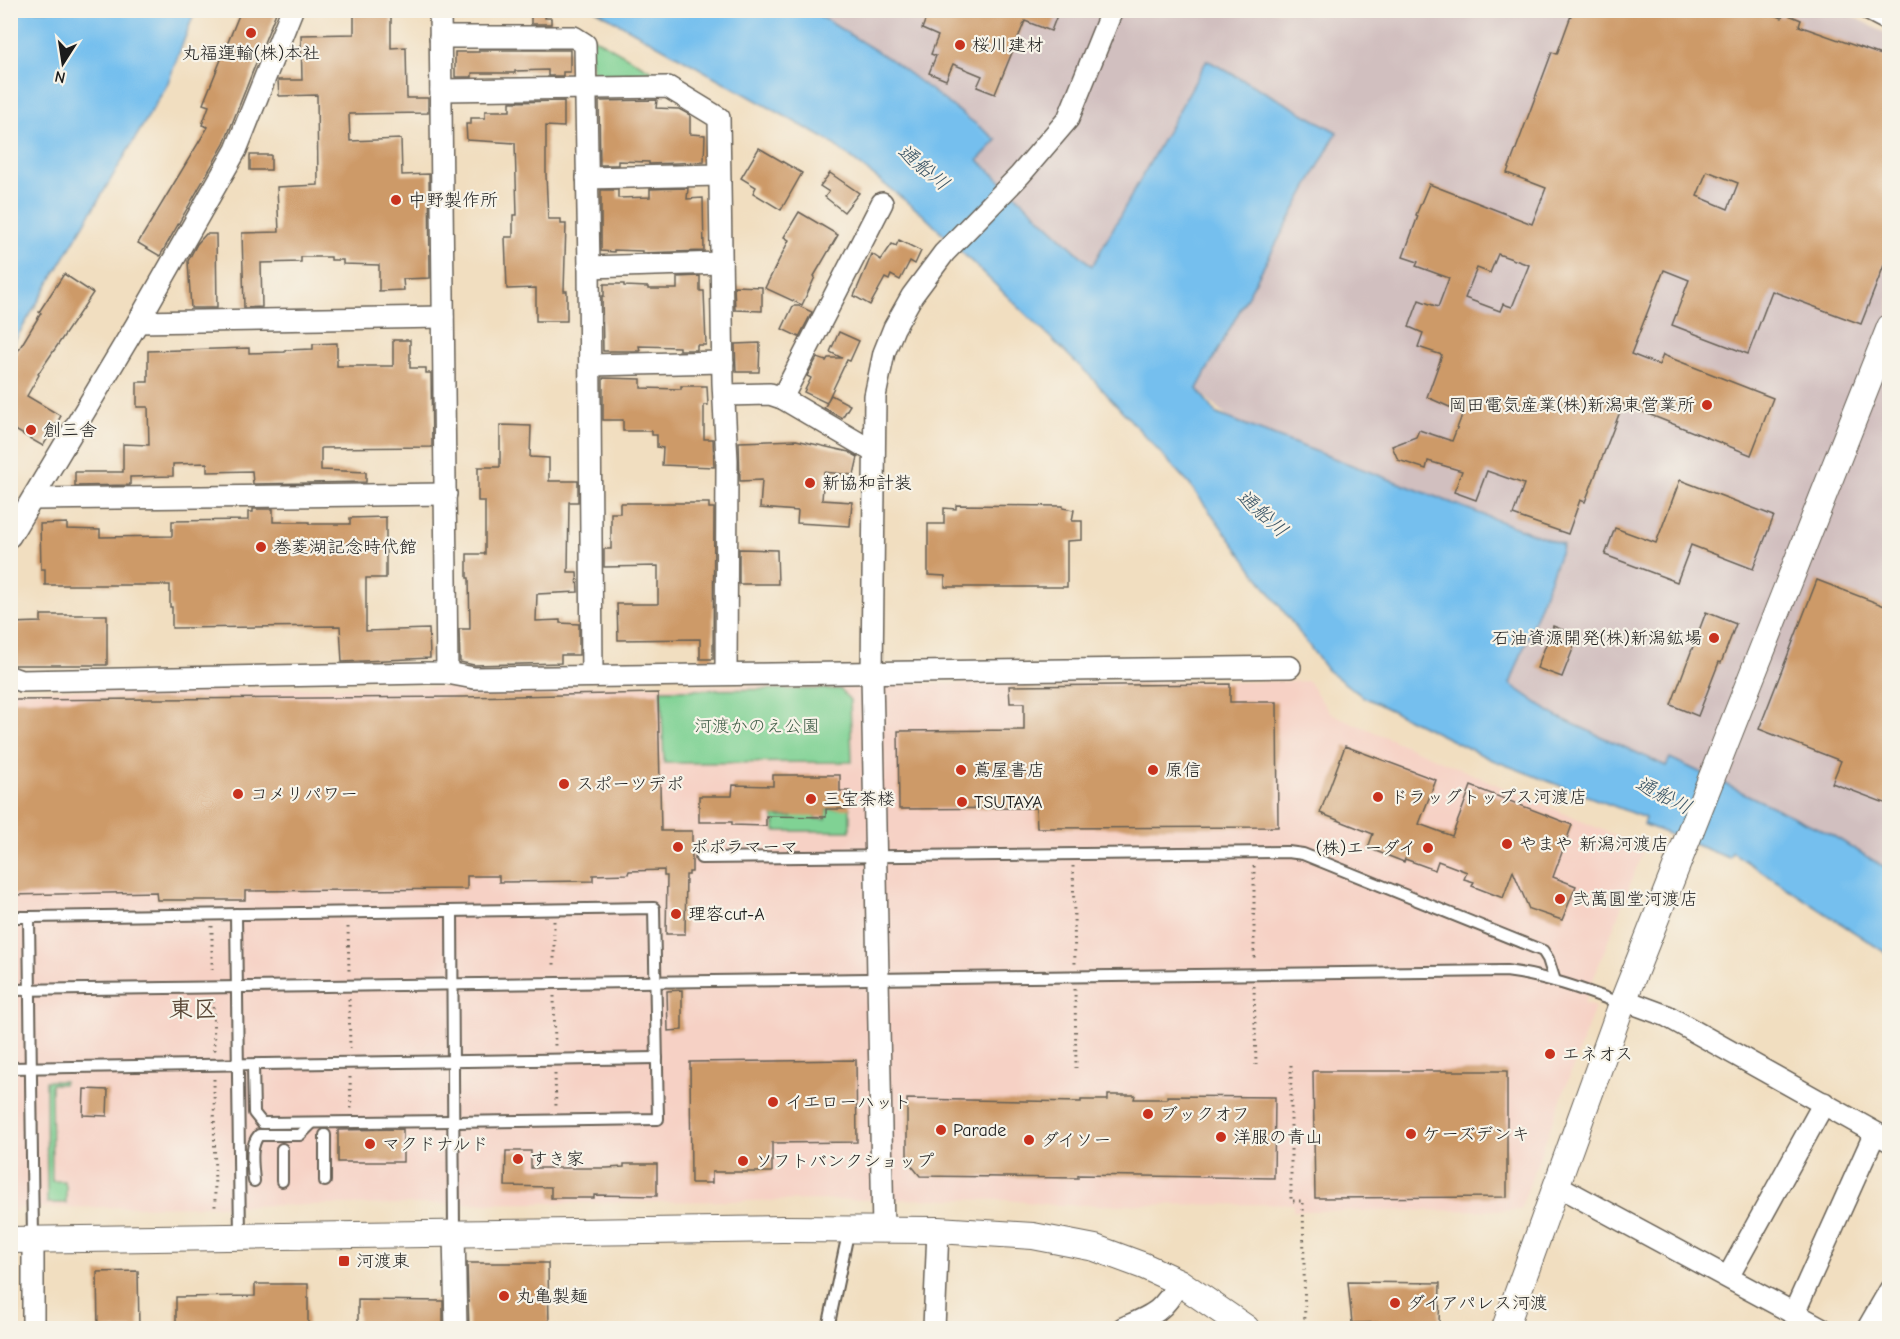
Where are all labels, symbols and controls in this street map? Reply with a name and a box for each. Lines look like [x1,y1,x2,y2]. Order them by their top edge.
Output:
marker: 丸福運輸(株)本社 [244,26,258,40]
north arrow [33,33,93,93]
place label: 桜川建材 [972,35,1044,56]
marker: 桜川建材 [953,38,967,52]
place label: 丸福運輸(株)本社 [182,43,320,64]
text: N [53,67,67,87]
water label: 通船川 [893,139,954,195]
place label: 中野製作所 [408,190,498,211]
marker: 中野製作所 [389,193,403,207]
place label: 岡田電気産業(株)新潟東営業所 [1449,395,1695,416]
marker: 岡田電気産業(株)新潟東営業所 [1700,398,1714,412]
place label: 創三舎 [43,420,97,441]
marker: 創三舎 [24,423,38,437]
place label: 新協和計装 [822,473,912,494]
marker: 新協和計装 [803,476,817,490]
water label: 通船川 [1233,485,1293,542]
place label: 巻菱湖記念時代館 [273,537,417,558]
marker: 巻菱湖記念時代館 [254,540,268,554]
place label: 石油資源開発(株)新潟鉱場 [1492,628,1702,649]
marker: 石油資源開発(株)新潟鉱場 [1707,631,1721,645]
park label: 河渡かのえ公園 [694,716,820,737]
place label: 蔦屋書店 [973,760,1045,781]
place label: 原信 [1165,760,1201,781]
marker: 蔦屋書店 [954,763,968,777]
marker: 原信 [1146,763,1160,777]
water label: 通船川 [1632,772,1696,819]
place label: スポーツデポ [576,774,684,795]
marker: スポーツデポ [557,777,571,791]
place label: コメリパワー [250,784,358,805]
marker: コメリパワー [231,787,245,801]
place label: ドラッグトップス河渡店 [1390,787,1587,808]
place label: 三宝茶楼 [823,789,895,810]
marker: ドラッグトップス河渡店 [1371,790,1385,804]
marker: 三宝茶楼 [804,792,818,806]
place label: TSUTAYA [974,792,1042,813]
marker: TSUTAYA [955,795,969,809]
place label: やまや 新潟河渡店 [1519,834,1669,855]
place label: ポポラマーマ [690,837,798,858]
marker: やまや 新潟河渡店 [1500,837,1514,851]
place label: (株)エーダイ [1316,838,1416,859]
marker: ポポラマーマ [671,840,685,854]
marker: (株)エーダイ [1421,841,1435,855]
place label: 弐萬圓堂河渡店 [1572,889,1698,910]
marker: 弐萬圓堂河渡店 [1553,892,1567,906]
place label: 理容cut-A [688,904,765,925]
marker: 理容cut-A [669,907,683,921]
district label: 東区 [169,995,217,1023]
place label: エネオス [1562,1044,1633,1065]
marker: エネオス [1543,1047,1557,1061]
place label: イエローハット [785,1092,911,1113]
marker: イエローハット [766,1095,780,1109]
place label: ブックオフ [1160,1104,1250,1125]
marker: ブックオフ [1141,1107,1155,1121]
place label: Parade [953,1120,1006,1141]
marker: Parade [934,1123,948,1137]
place label: ケーズデンキ [1423,1124,1530,1145]
place label: 洋服の青山 [1233,1127,1323,1148]
marker: ケーズデンキ [1404,1127,1418,1141]
place label: ダイソー [1041,1130,1111,1151]
marker: 洋服の青山 [1214,1130,1228,1144]
marker: ダイソー [1022,1133,1036,1147]
place label: マクドナルド [382,1134,489,1155]
marker: マクドナルド [363,1137,377,1151]
place label: すき家 [530,1149,584,1170]
place label: ソフトバンクショップ [755,1151,934,1172]
marker: すき家 [511,1152,525,1166]
marker: ソフトバンクショップ [736,1154,750,1168]
place label: 河渡東 [356,1251,410,1272]
marker: 河渡東 [337,1254,351,1268]
place label: 丸亀製麺 [516,1286,588,1307]
marker: 丸亀製麺 [497,1289,511,1303]
place label: ダイアパレス河渡 [1407,1293,1548,1314]
marker: ダイアパレス河渡 [1388,1296,1402,1310]

